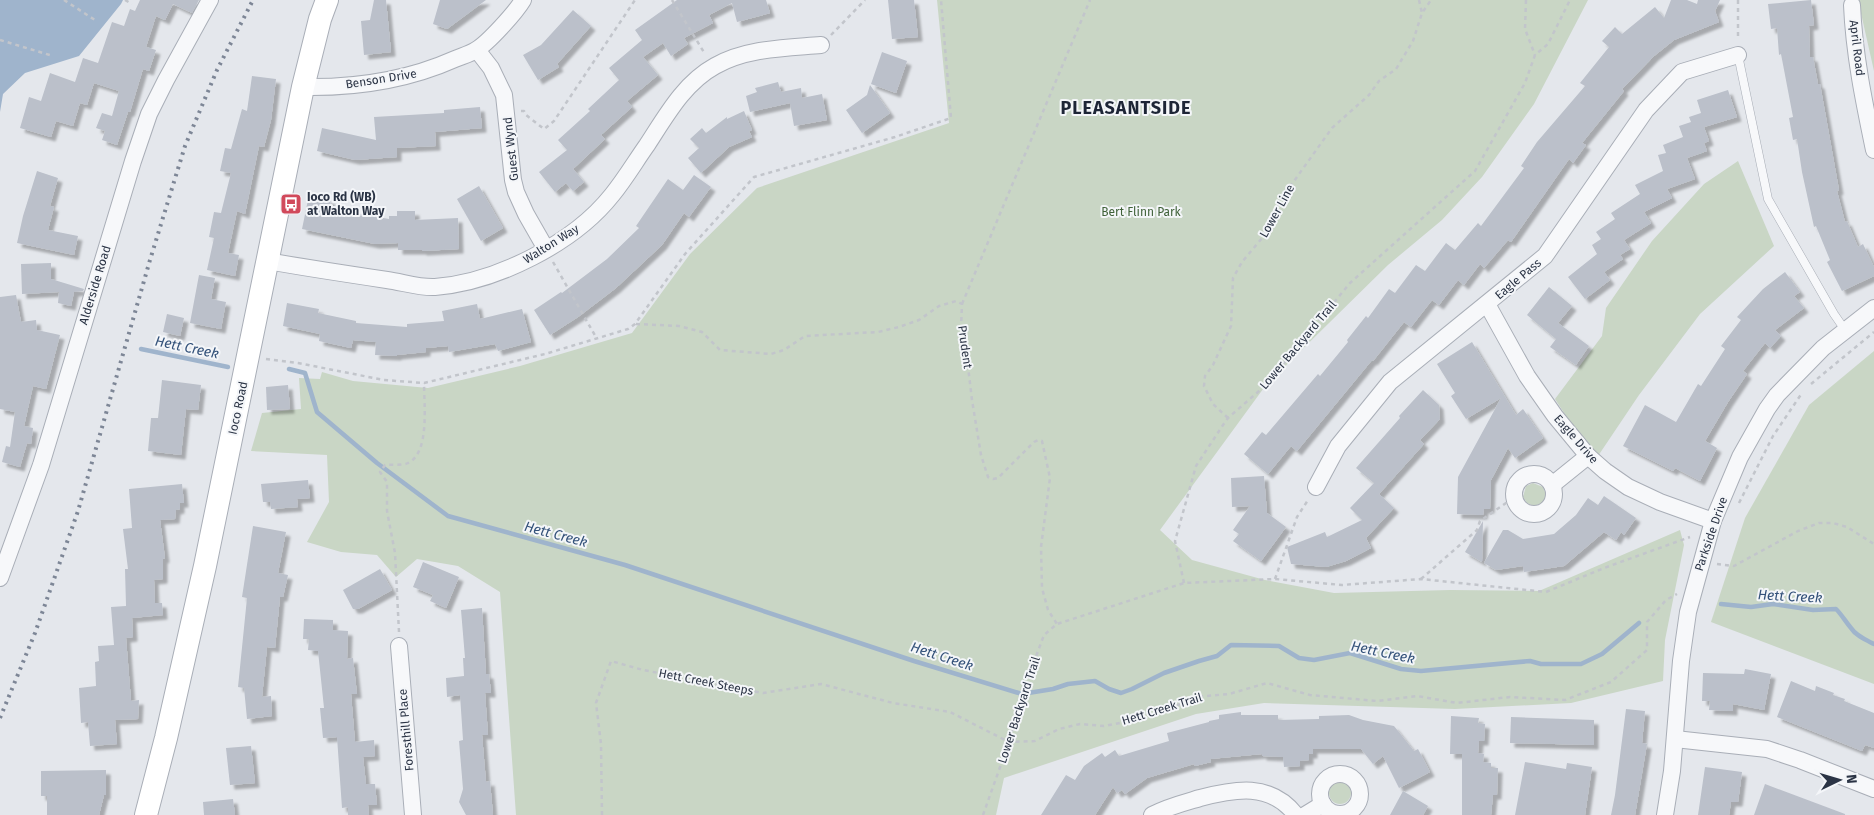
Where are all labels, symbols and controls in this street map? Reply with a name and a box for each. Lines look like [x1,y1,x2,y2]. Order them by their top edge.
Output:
street label: April Road [1847,19,1867,77]
street label: Benson Drive [344,66,418,92]
district label: PLEASANTSIDE [1061,97,1192,119]
street label: Guest Wynd [501,116,521,182]
street label: Lower Line [1257,182,1297,240]
place label: Ioco Rd (WB) at Walton Way [307,190,385,218]
bus stop icon: Ioco Rd (WB) at Walton Way [279,192,303,216]
park label: Bert Flinn Park [1101,205,1182,219]
street label: Walton Way [521,221,581,267]
street label: Alderside Road [76,244,114,326]
street label: Eagle Pass [1492,255,1544,302]
street label: Lower Backyard Trail [1257,297,1340,392]
street label: Prudent [955,325,975,370]
water label: Hett Creek [153,332,221,363]
street label: Ioco Road [226,380,250,436]
street label: Eagle Drive [1551,412,1601,466]
street label: Parkside Drive [1692,495,1730,573]
water label: Hett Creek [522,518,590,551]
water label: Hett Creek [1757,586,1823,607]
water label: Hett Creek [1349,637,1417,668]
water label: Hett Creek [908,638,976,675]
street label: Lower Backyard Trail [995,654,1043,765]
street label: Hett Creek Steeps [657,666,755,698]
street label: Foresthill Place [395,688,417,772]
street label: Hett Creek Trail [1120,690,1204,728]
north arrow [1814,755,1864,805]
text: N [1843,774,1860,784]

